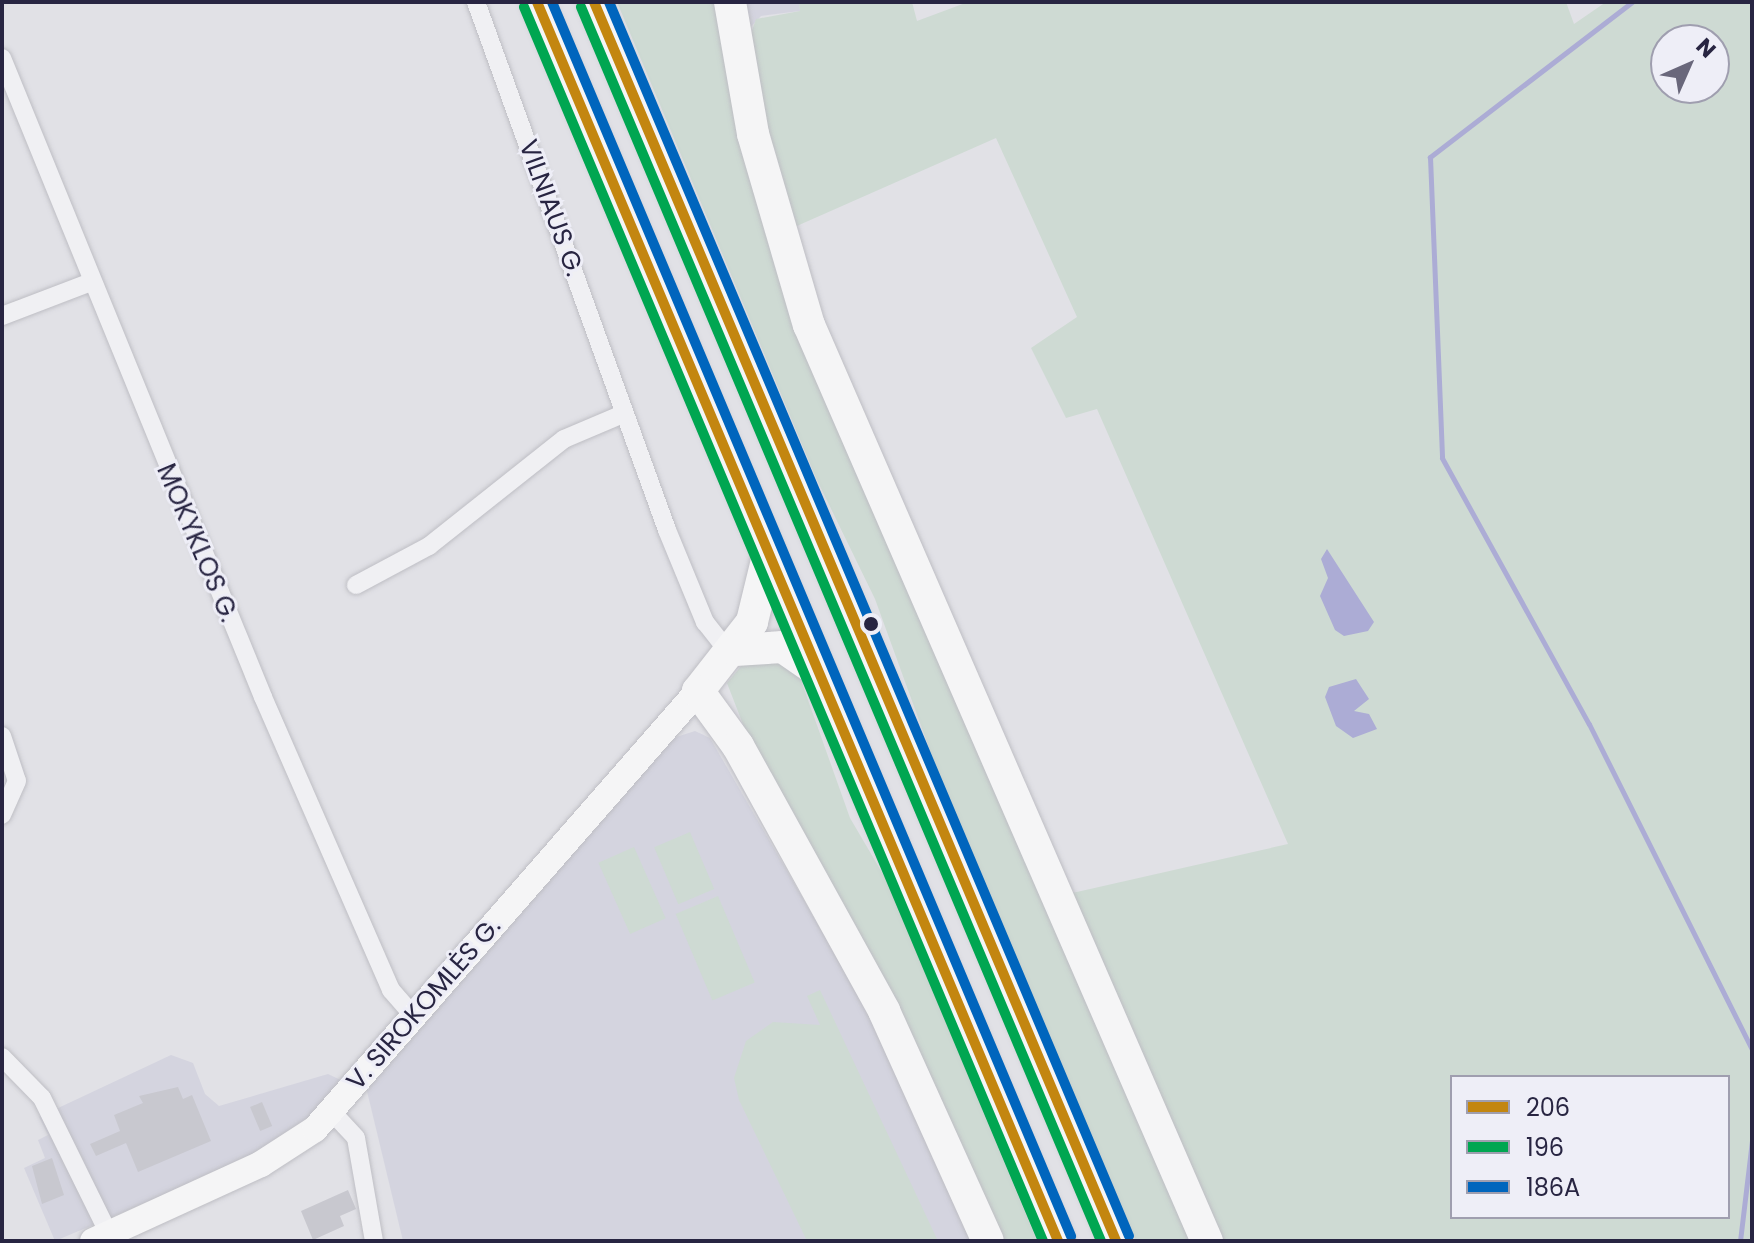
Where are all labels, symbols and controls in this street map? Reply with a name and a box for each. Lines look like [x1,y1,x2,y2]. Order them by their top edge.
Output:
north arrow [1650,24,1730,104]
text: N [1689,31,1723,65]
street label: VILNIAUS G. [512,136,590,280]
street label: MOKYKLOS G. [150,459,244,627]
unlabelled marker [863,616,879,632]
street label: V. SIROKOMLĖS G. [340,911,508,1097]
legend [1450,1075,1730,1219]
text: 206 [1526,1091,1570,1124]
text: 196 [1526,1131,1564,1164]
text: 186A [1526,1171,1580,1204]

